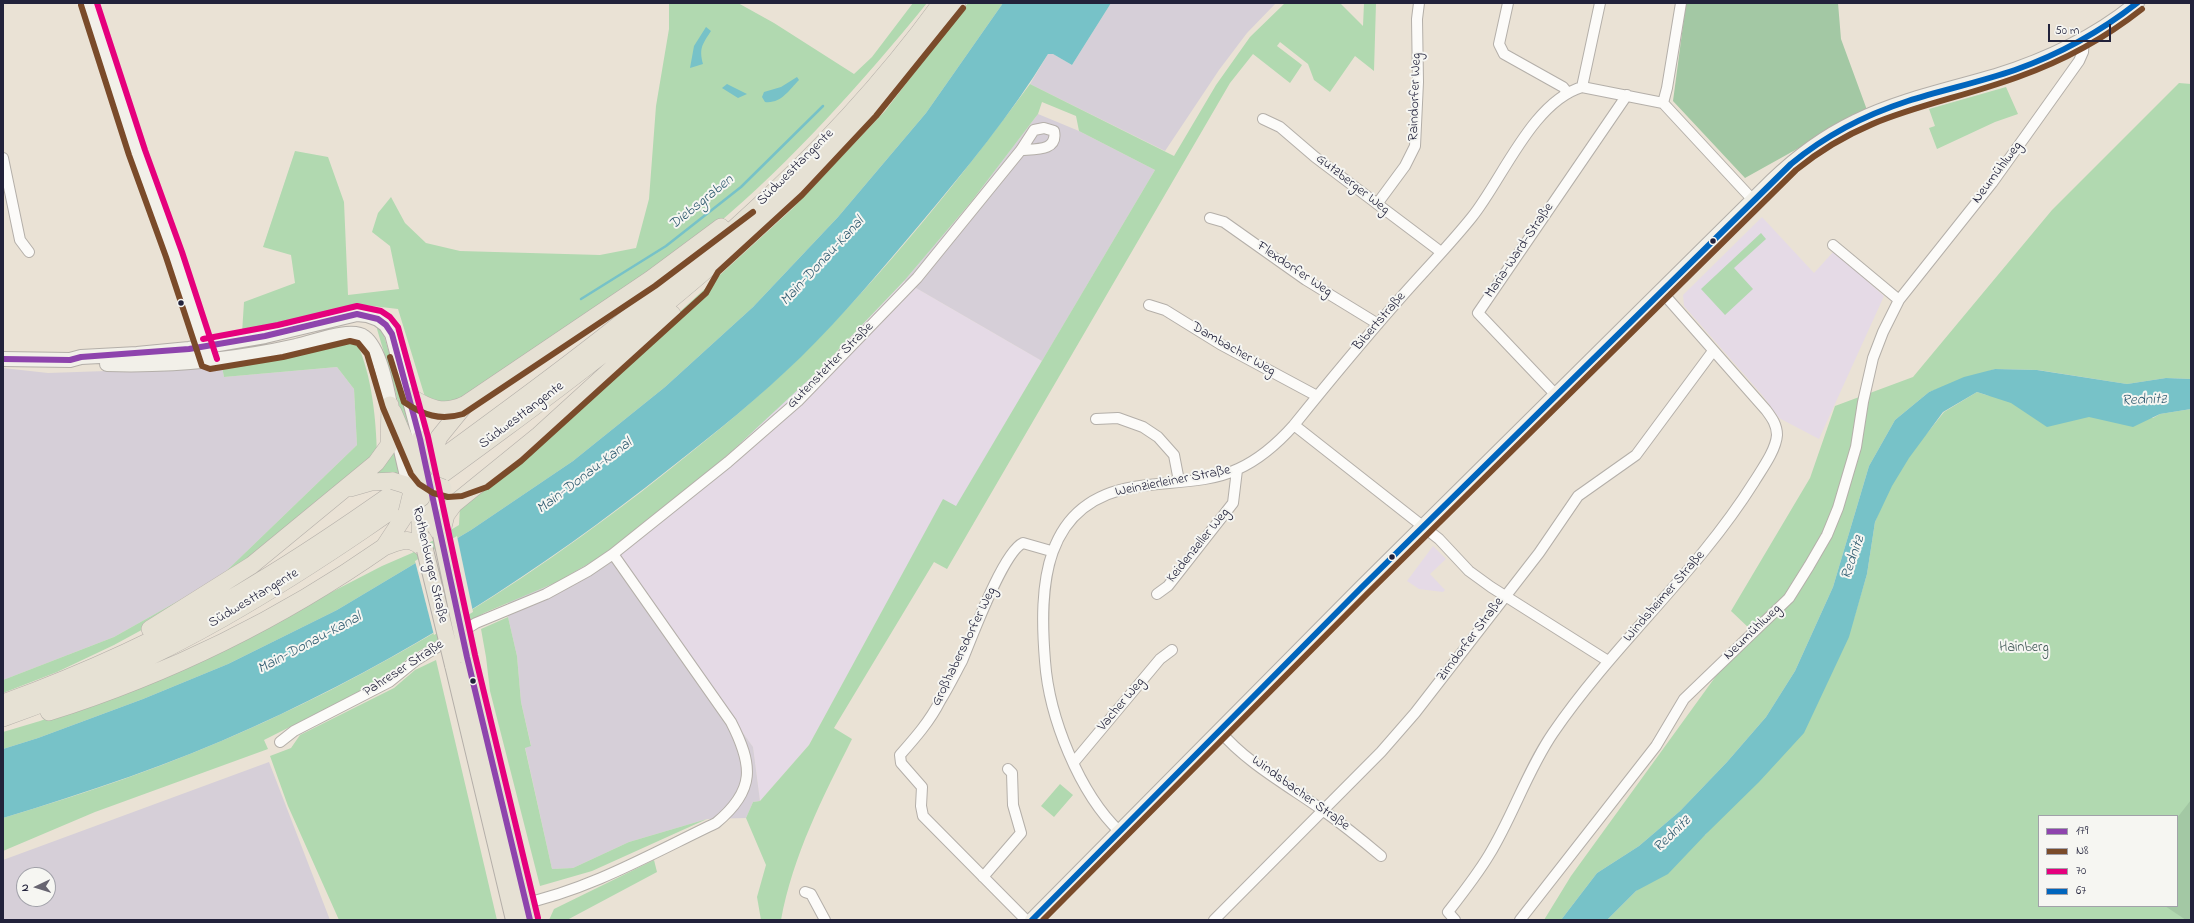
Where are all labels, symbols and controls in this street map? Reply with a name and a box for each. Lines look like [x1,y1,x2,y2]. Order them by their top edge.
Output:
scale bar [2050,16,2113,42]
text: 50 m [2055,22,2079,40]
street label: Raindorfer Weg [1406,53,1426,141]
street label: Südwesttangente [754,126,838,210]
street label: Neumühlweg [1969,139,2027,207]
street label: Gutzberger Weg [1312,151,1392,219]
water label: Diebsgraben [666,172,738,234]
street label: Maria-Ward-Straße [1482,200,1558,302]
water label: Main-Donau-Kanal [777,214,869,310]
unlabelled marker [1708,236,1718,246]
street label: Flexdorfer Weg [1253,239,1335,301]
street label: Bibertstraße [1350,289,1410,355]
unlabelled marker [176,298,186,308]
street label: Gutenstetter Straße [784,319,878,413]
street label: Dambacher Weg [1188,319,1278,381]
street label: Südwesttangente [476,379,568,453]
water label: Rednitz [2121,391,2167,411]
water label: Main-Donau-Kanal [534,435,636,519]
street label: Weinzierleiner Straße [1114,463,1232,501]
street label: Rothenburger Straße [407,505,451,625]
street label: Keidenzeller Weg [1164,505,1234,587]
water label: Rednitz [1838,534,1870,582]
street label: Windsheimer Straße [1621,548,1709,646]
unlabelled marker [1387,552,1397,562]
street label: Südwesttangente [206,566,302,632]
street label: Großhabersdorfer Weg [929,585,1001,709]
street label: Zirndorfer Straße [1434,595,1508,685]
street label: Neumühlweg [1721,602,1785,664]
water label: Main-Donau-Kanal [255,609,365,679]
street label: Pahreser Straße [361,637,447,701]
park label: Hainberg [1999,641,2049,657]
street label: Vacher Weg [1095,675,1149,735]
unlabelled marker [468,676,478,686]
street label: Windsbacher Straße [1248,753,1352,835]
water label: Rednitz [1651,813,1695,857]
legend [2038,815,2178,907]
text: 179 [2076,822,2088,840]
text: N8 [2076,842,2089,860]
text: 70 [2076,862,2086,880]
north arrow [16,867,56,907]
text: 67 [2076,882,2086,900]
text: N [17,883,33,892]

